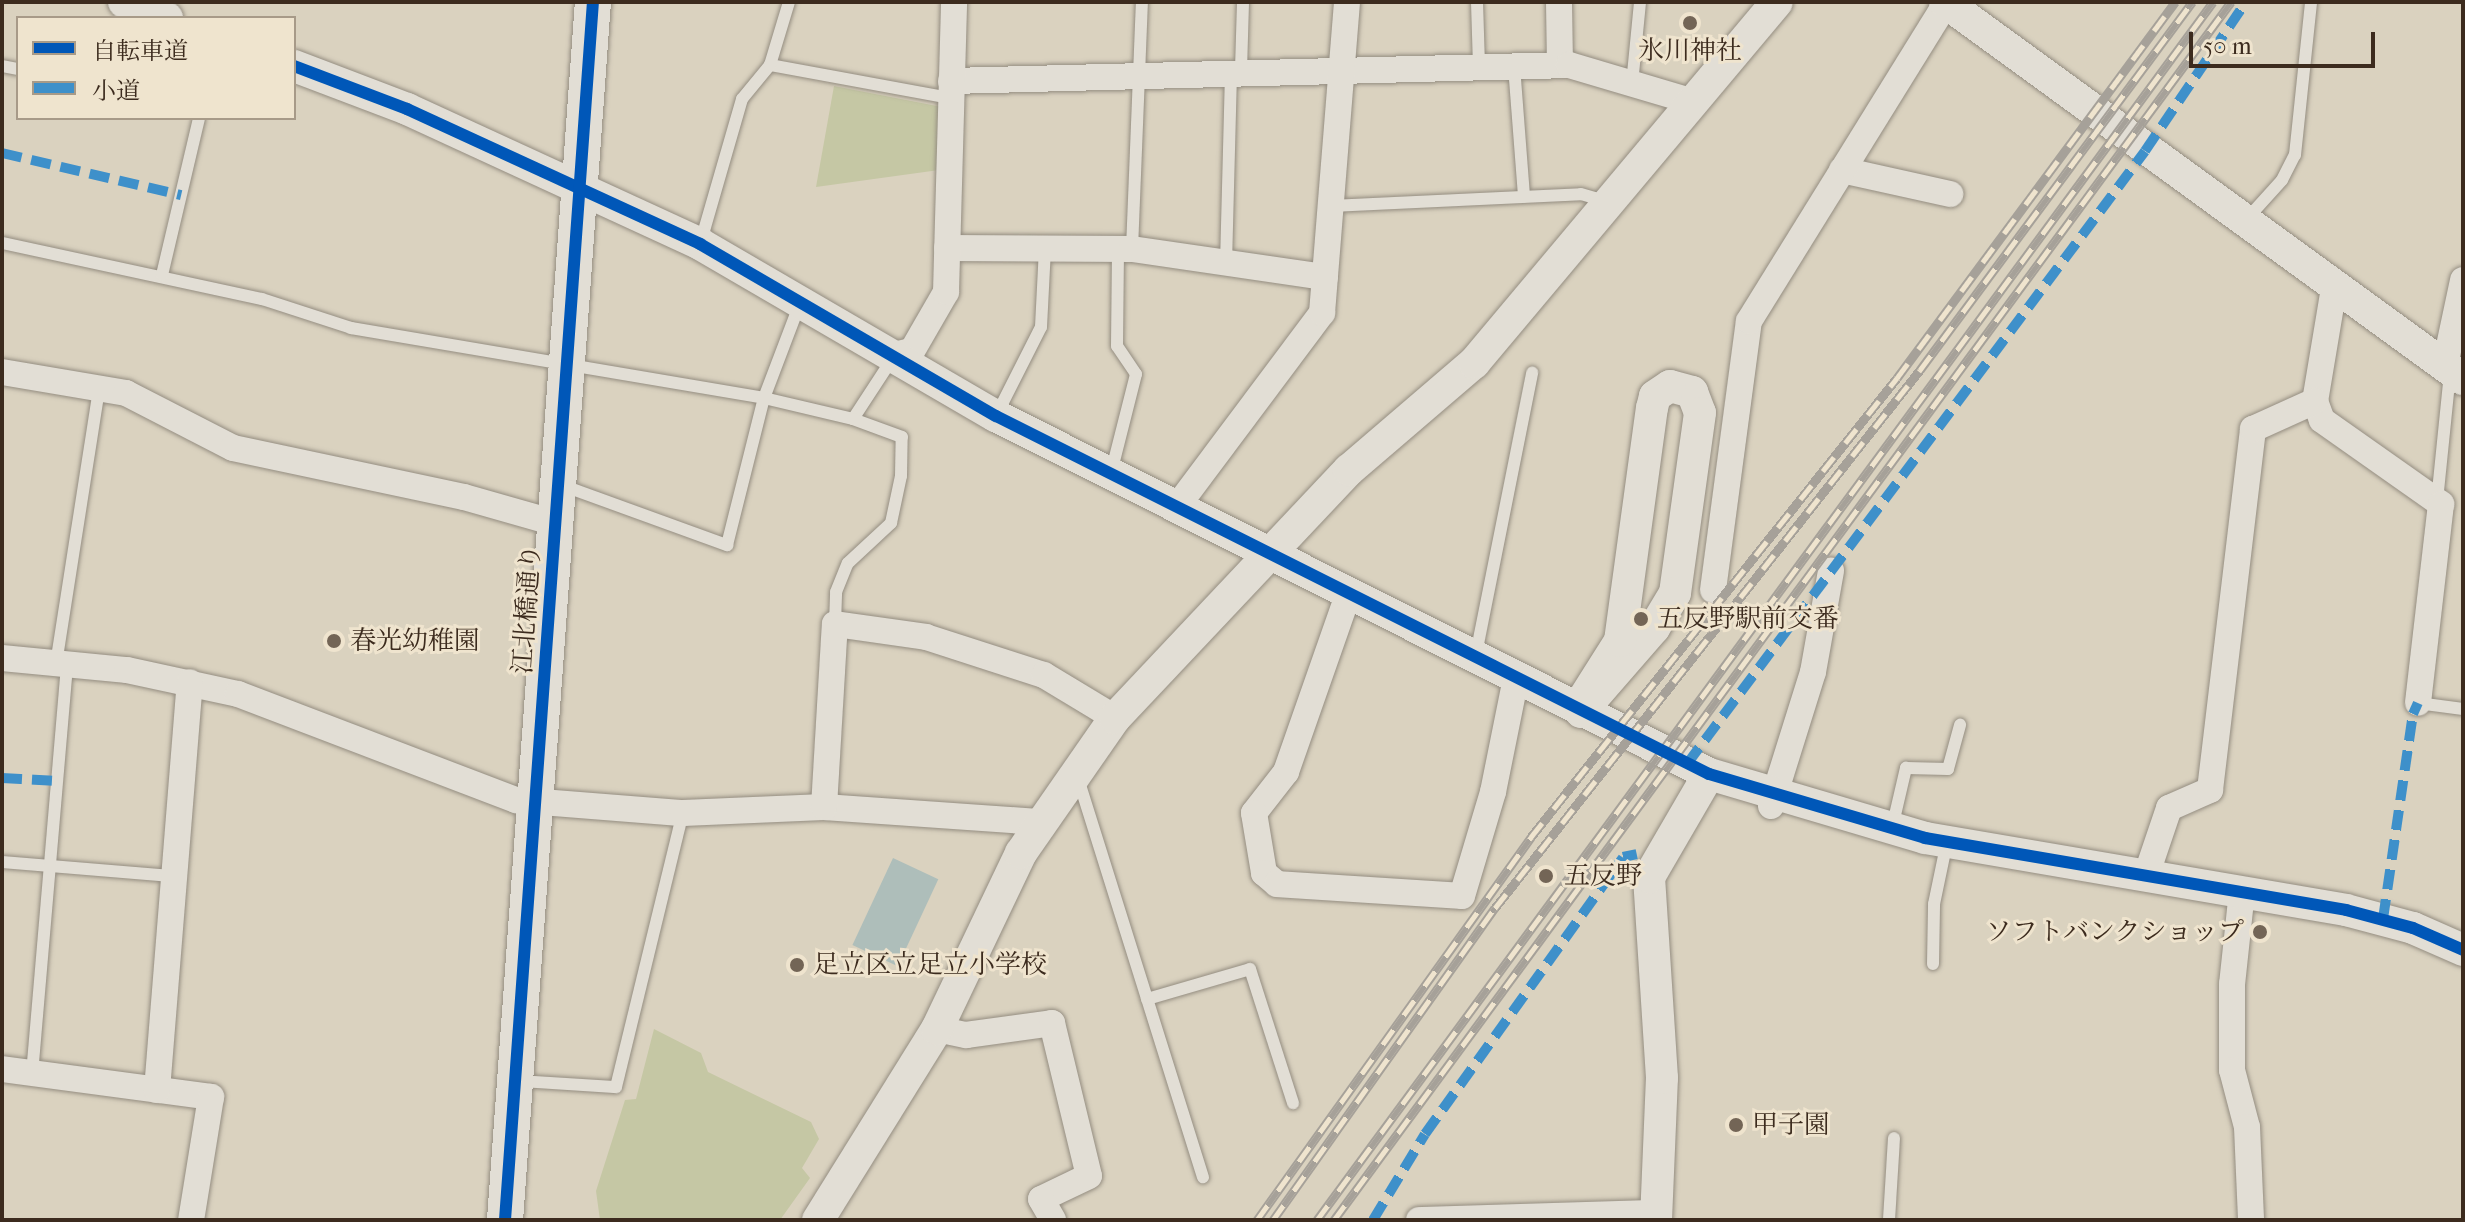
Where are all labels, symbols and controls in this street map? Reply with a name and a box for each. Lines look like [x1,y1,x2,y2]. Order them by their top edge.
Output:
marker: 氷川神社 [1681,14,1699,32]
legend [16,16,296,120]
scale bar [2193,16,2379,66]
text: 50 m [2203,32,2252,60]
place label: 氷川神社 [1638,35,1742,67]
text: 自転車道 [92,37,188,65]
text: 小道 [92,77,140,105]
street label: 江北橋通り [507,543,547,675]
place label: 五反野駅前交番 [1657,603,1839,635]
marker: 五反野駅前交番 [1632,610,1650,628]
place label: 春光幼稚園 [350,625,480,657]
marker: 春光幼稚園 [325,632,343,650]
place label: 五反野 [1564,860,1642,892]
marker: 五反野 [1535,865,1557,887]
place label: ソフトバンクショップ [1984,916,2244,948]
marker: ソフトバンクショップ [2251,923,2269,941]
place label: 足立区立足立小学校 [813,949,1047,981]
marker: 足立区立足立小学校 [788,956,806,974]
place label: 甲子園 [1752,1109,1830,1141]
marker: 甲子園 [1727,1116,1745,1134]

